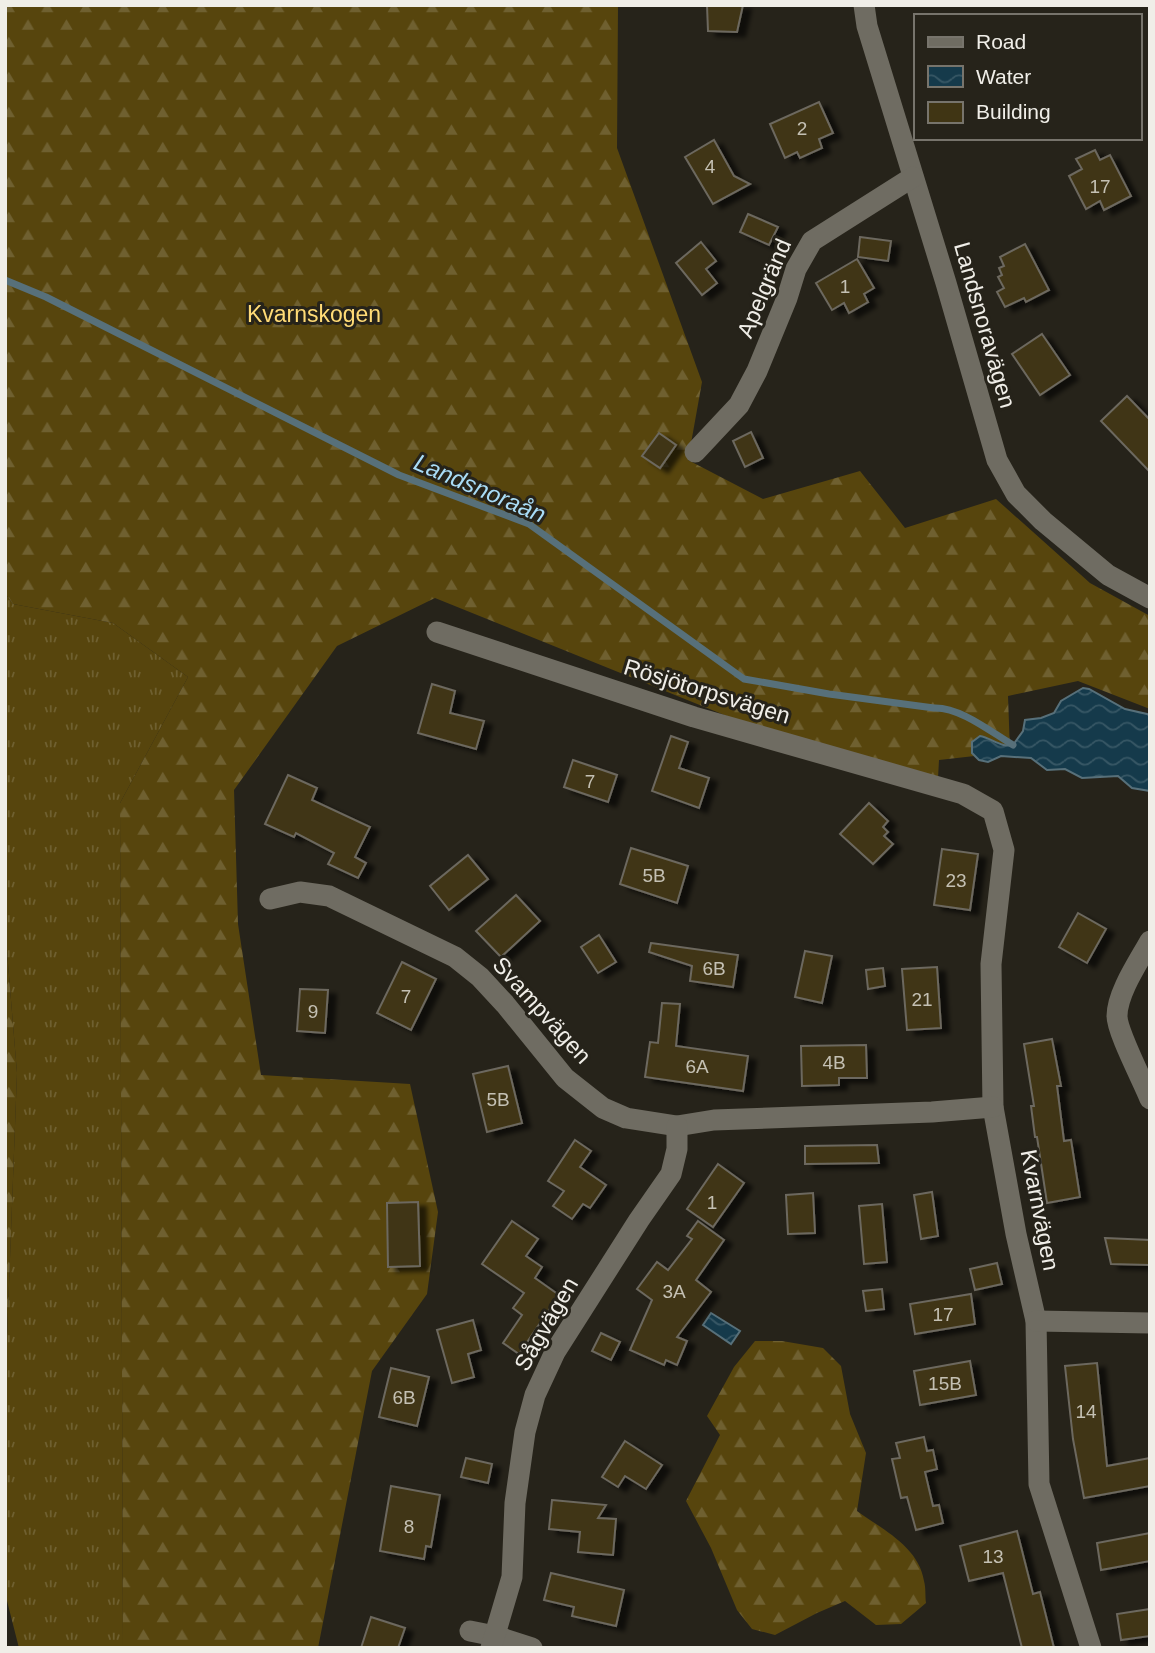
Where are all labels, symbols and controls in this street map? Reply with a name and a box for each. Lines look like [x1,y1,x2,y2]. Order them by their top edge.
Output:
legend [914,14,1141,140]
text: Road [976,30,1026,53]
text: Water [976,65,1031,88]
text: Building [976,100,1051,123]
house number: 2 [797,118,807,139]
house number: 4 [705,156,716,177]
house number: 17 [1089,176,1111,197]
street label: Apelgränd [732,235,796,341]
street label: Landsnoravägen [949,239,1021,411]
house number: 1 [840,276,850,297]
park label: Kvarnskogen [247,301,381,327]
water label: Landsnoraån [410,448,550,528]
street label: Rösjötorpsvägen [621,653,793,729]
house number: 7 [585,771,595,792]
house number: 5B [642,865,666,886]
house number: 23 [945,870,967,891]
street label: Svampvägen [487,951,597,1069]
house number: 6B [702,958,726,979]
house number: 7 [401,986,411,1007]
house number: 21 [911,989,933,1010]
house number: 9 [308,1001,318,1022]
house number: 4B [822,1052,846,1073]
house number: 6A [685,1056,709,1077]
house number: 5B [486,1089,510,1110]
street label: Kvarnvägen [1016,1147,1064,1273]
house number: 1 [707,1192,717,1213]
street label: Sågvägen [509,1273,583,1375]
house number: 3A [662,1281,686,1302]
house number: 17 [932,1304,954,1325]
house number: 15B [928,1373,962,1394]
house number: 6B [392,1387,416,1408]
house number: 14 [1075,1401,1097,1422]
house number: 8 [404,1516,414,1537]
house number: 13 [982,1546,1004,1567]

